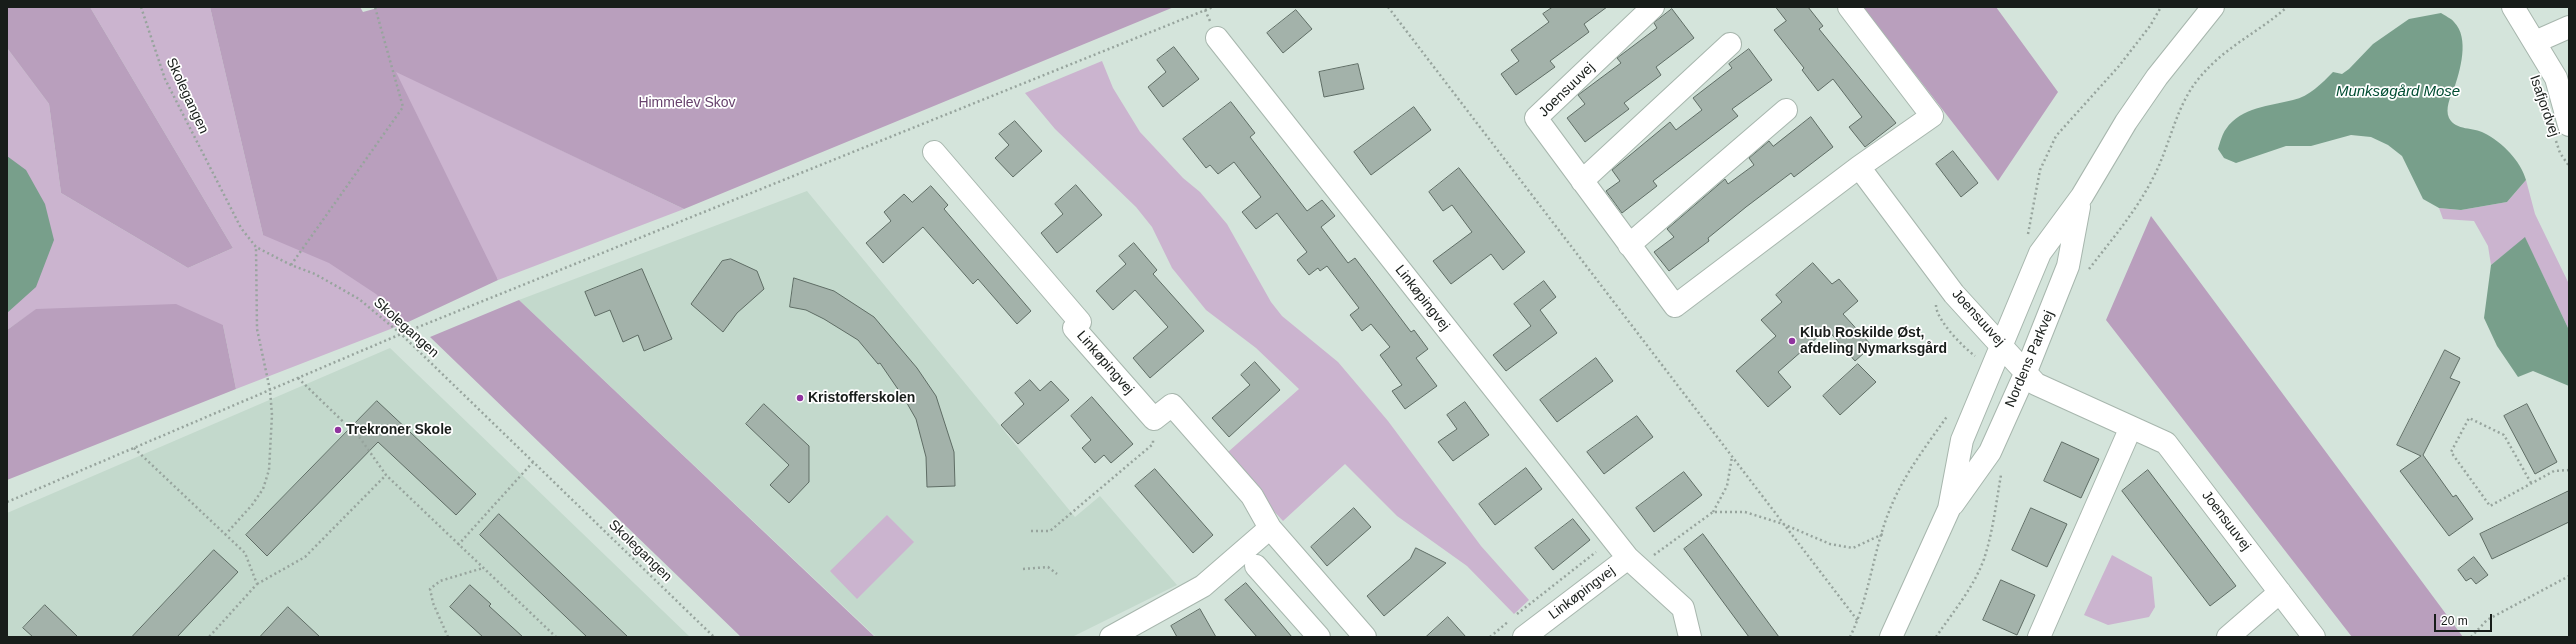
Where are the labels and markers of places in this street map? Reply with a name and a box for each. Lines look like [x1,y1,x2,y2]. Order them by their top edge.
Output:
place label: Klub Roskilde Øst, afdeling Nymarksgård [1800,325,1947,358]
marker: Klub Roskilde Øst, afdeling Nymarksgård [1787,336,1797,346]
place label: Kristofferskolen [808,390,915,406]
marker: Kristofferskolen [795,393,805,403]
place label: Trekroner Skole [346,422,452,438]
marker: Trekroner Skole [333,425,343,435]

